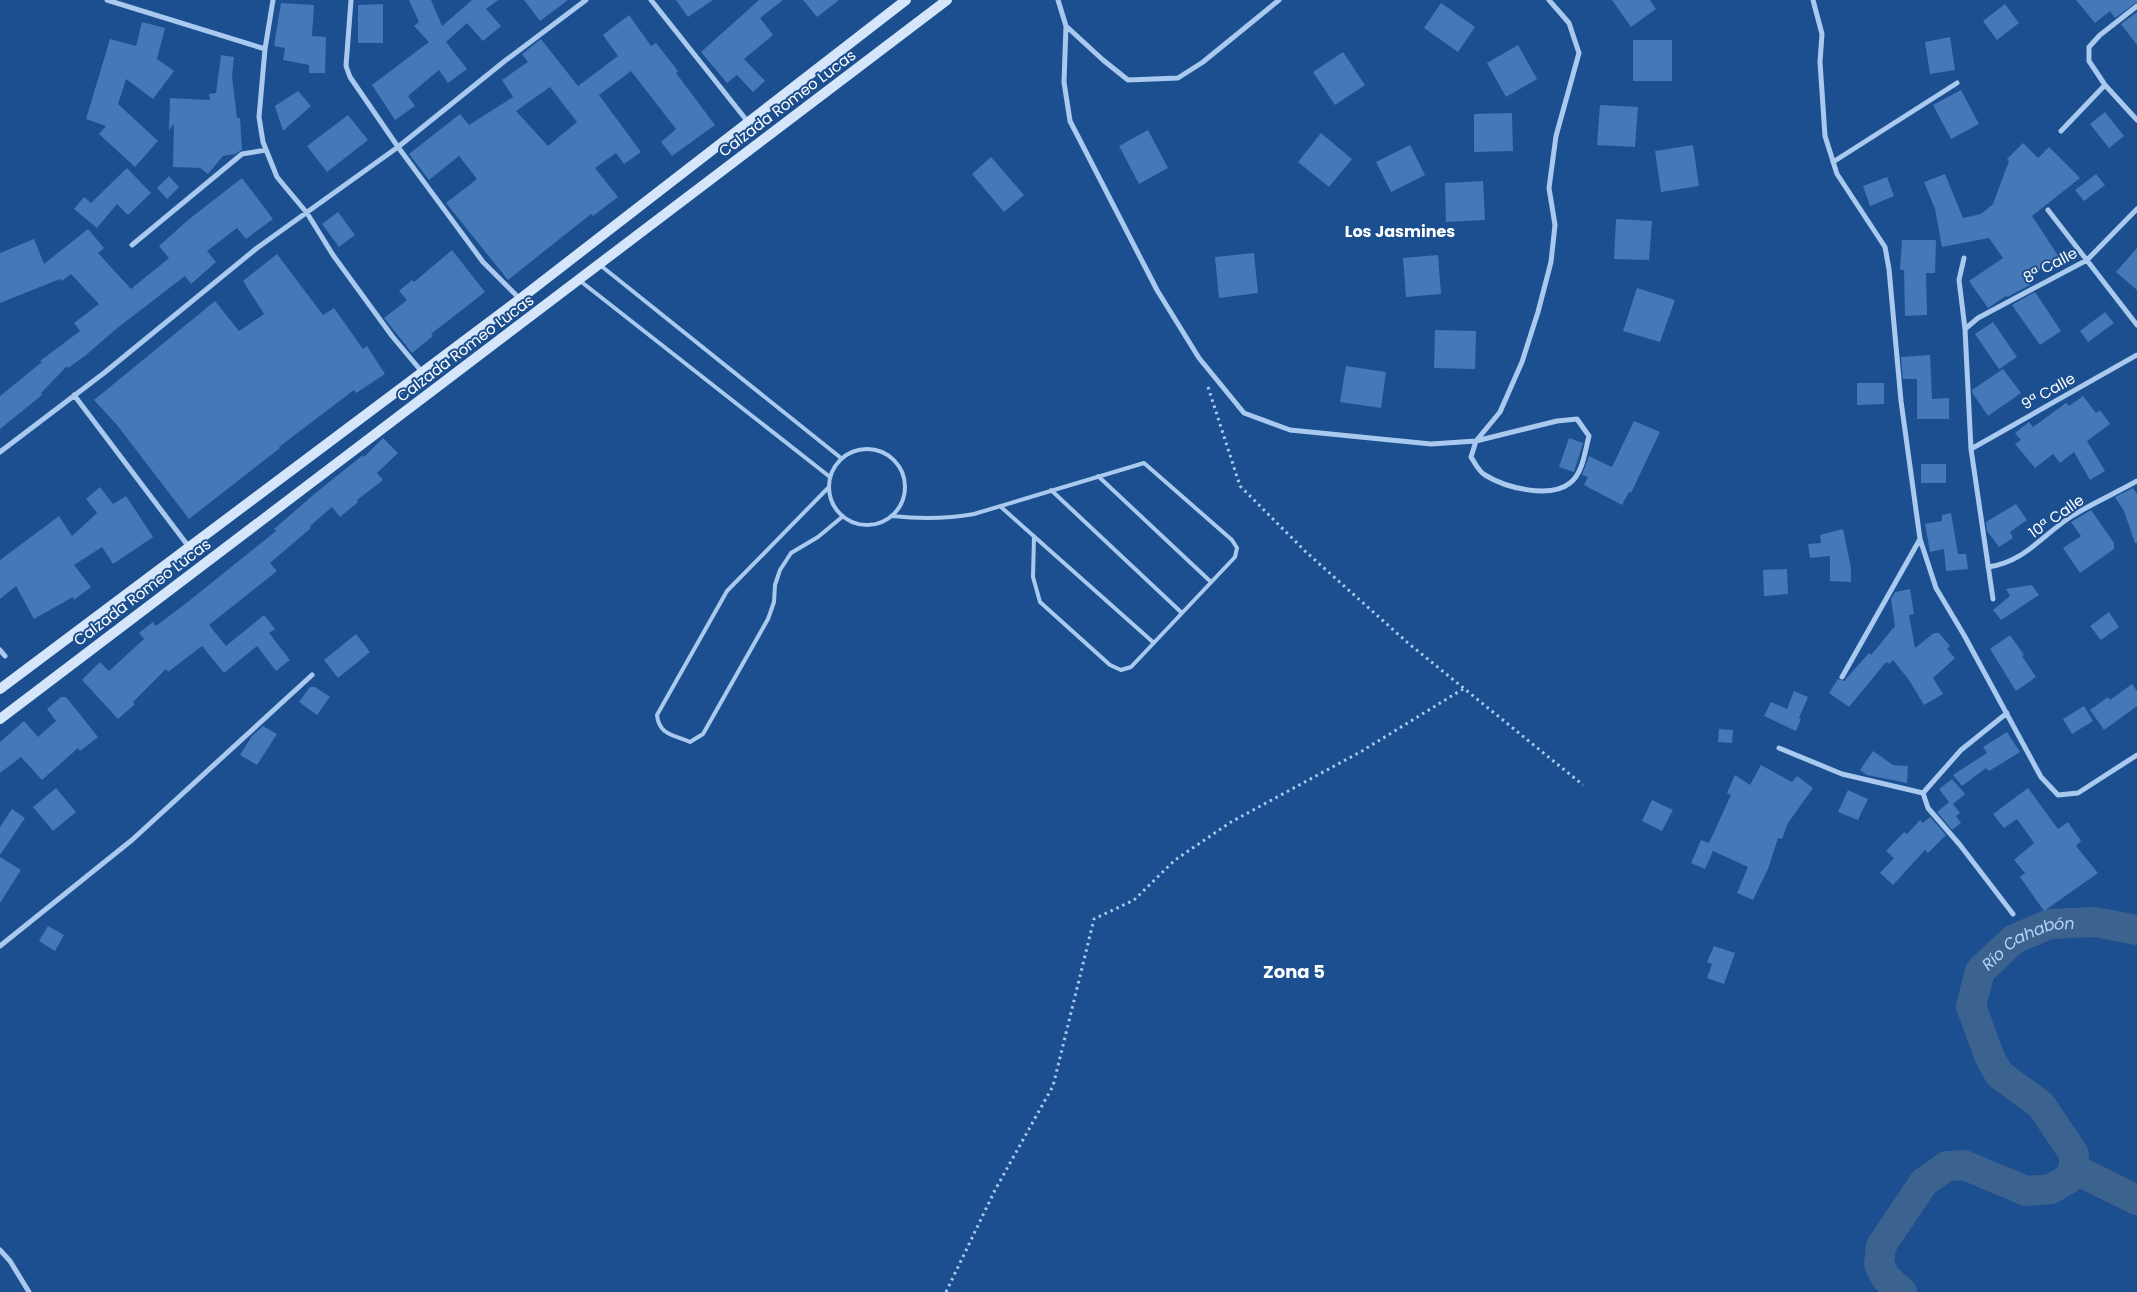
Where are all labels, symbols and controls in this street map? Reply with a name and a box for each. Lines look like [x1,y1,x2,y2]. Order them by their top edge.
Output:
street label: Calzada Romeo Lucas [714,44,860,162]
district label: Los Jasmines [1345,220,1455,243]
street label: 8ª Calle [2019,242,2081,288]
street label: Calzada Romeo Lucas [392,289,538,407]
street label: 9ª Calle [2017,368,2079,414]
street label: 10ª Calle [2024,489,2088,543]
street label: Calzada Romeo Lucas [69,533,215,651]
water label: Río Cahabón [1976,911,2075,975]
district label: Zona 5 [1263,959,1325,984]

